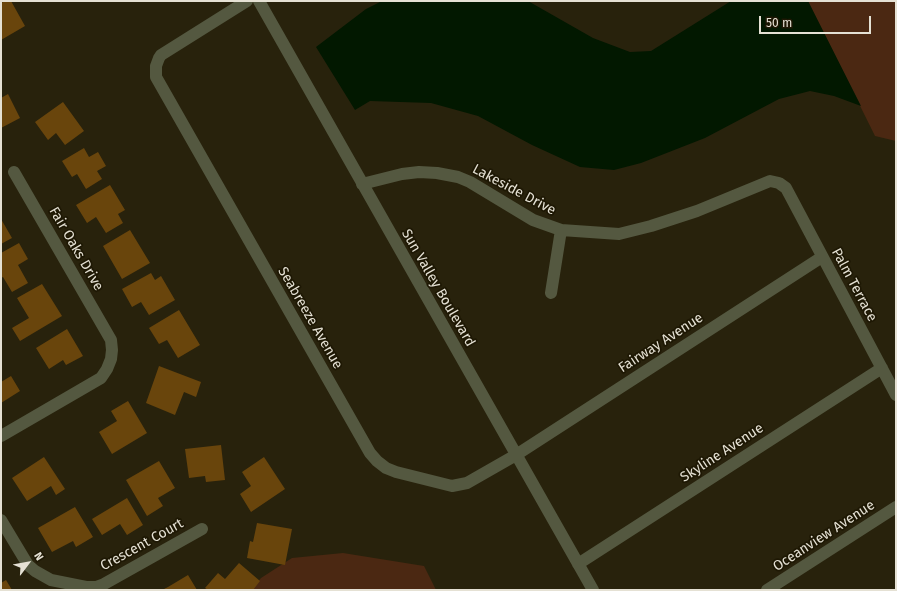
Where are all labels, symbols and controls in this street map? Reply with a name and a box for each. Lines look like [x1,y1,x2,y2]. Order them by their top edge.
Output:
scale bar [761,8,873,34]
text: 50 m [766,16,792,30]
street label: Lakeside Drive [469,161,559,219]
street label: Fair Oaks Drive [45,204,107,294]
street label: Sun Valley Boulevard [398,226,478,350]
street label: Palm Terrace [828,245,880,325]
street label: Seabreeze Avenue [274,264,346,372]
street label: Fairway Avenue [616,309,706,377]
street label: Skyline Avenue [677,420,767,486]
street label: Oceanview Avenue [770,497,878,575]
street label: Crescent Court [98,515,186,575]
north arrow [8,543,48,583]
text: N [31,550,46,563]

